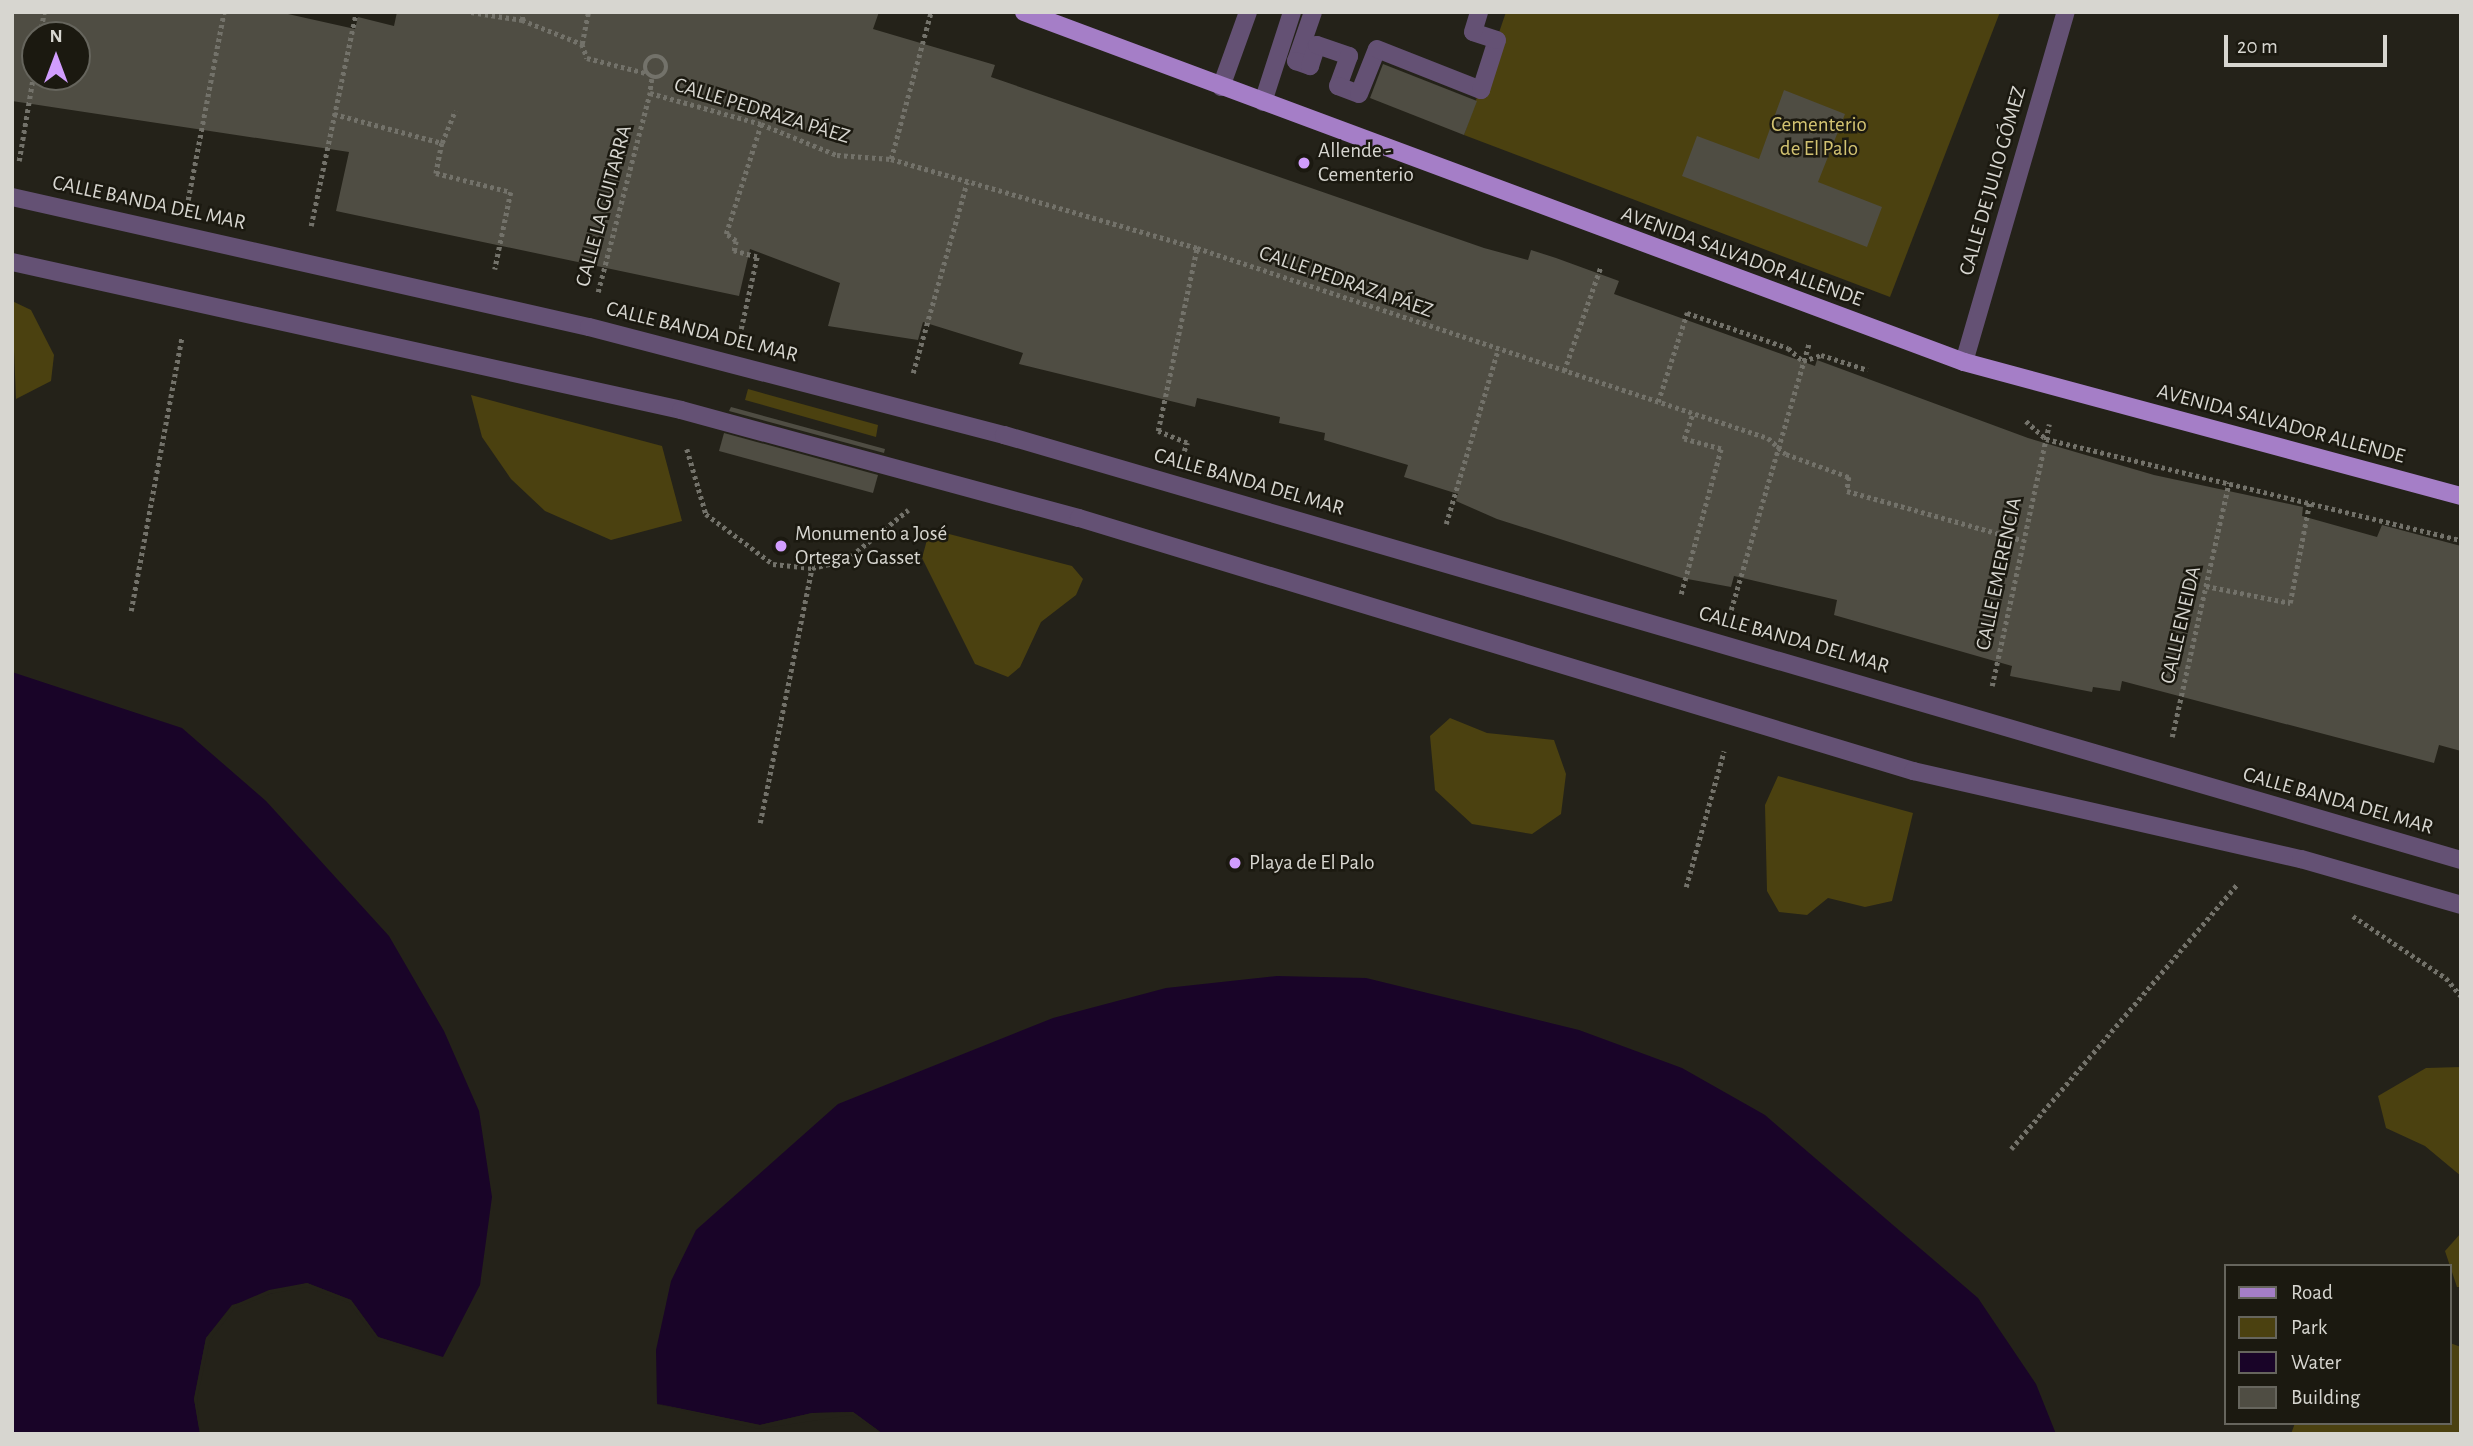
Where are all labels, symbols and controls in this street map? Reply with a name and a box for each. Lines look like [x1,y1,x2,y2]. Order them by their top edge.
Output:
north arrow [21,21,91,91]
scale bar [2228,21,2391,65]
text: N [49,27,63,46]
text: 20 m [2237,36,2278,57]
street label: CALLE PEDRAZA PÁEZ [671,72,853,150]
street label: CALLE DE JULIO GÓMEZ [1954,84,2032,278]
park label: Cementerio de El Palo [1771,112,1867,162]
street label: CALLE LA GUITARRA [570,122,638,290]
place label: Allende - Cementerio [1318,138,1414,188]
marker: Allende - Cementerio [1296,155,1312,171]
street label: CALLE BANDA DEL MAR [50,170,248,236]
street label: AVENIDA SALVADOR ALLENDE [1618,201,1866,313]
street label: CALLE PEDRAZA PÁEZ [1256,240,1436,324]
street label: CALLE BANDA DEL MAR [603,296,801,368]
street label: AVENIDA SALVADOR ALLENDE [2154,379,2408,469]
street label: CALLE BANDA DEL MAR [1151,443,1347,521]
street label: CALLE EMERENCIA [1971,495,2027,653]
place label: Monumento a José Ortega y Gasset [795,521,947,571]
marker: Monumento a José Ortega y Gasset [773,538,789,554]
street label: CALLE ENEIDA [2155,564,2207,686]
street label: CALLE BANDA DEL MAR [1696,601,1892,679]
street label: CALLE BANDA DEL MAR [2240,762,2436,840]
place label: Playa de El Palo [1249,850,1375,876]
marker: Playa de El Palo [1227,855,1243,871]
legend [2224,1264,2452,1425]
text: Road [2291,1282,2333,1303]
text: Park [2291,1317,2327,1338]
text: Water [2291,1352,2341,1373]
text: Building [2291,1387,2360,1408]

